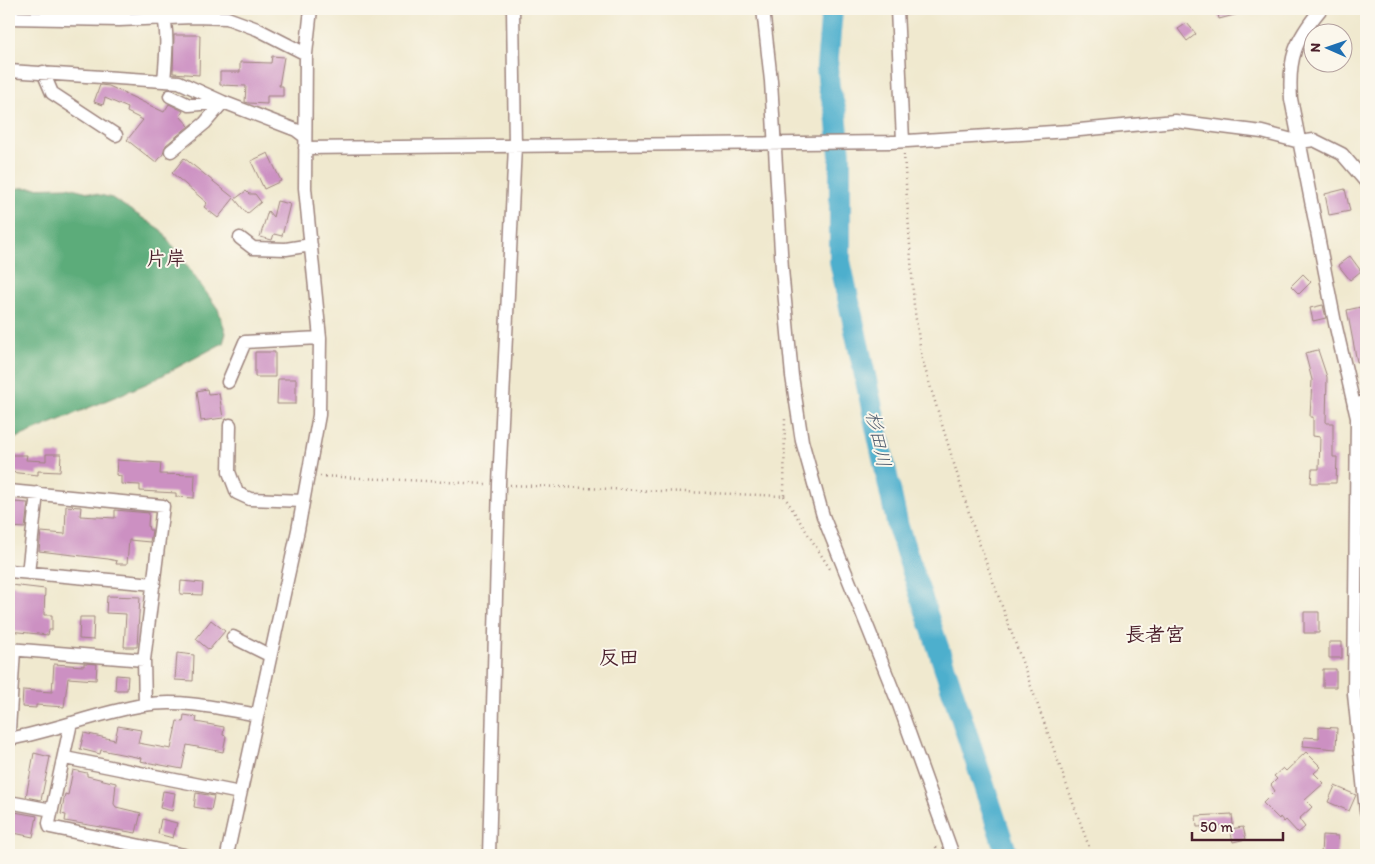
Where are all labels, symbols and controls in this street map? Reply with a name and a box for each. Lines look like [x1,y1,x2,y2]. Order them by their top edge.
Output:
north arrow [1302,22,1352,72]
text: N [1307,43,1324,53]
district label: 片岸 [146,246,186,270]
water label: 杉田川 [861,409,896,469]
district label: 長者宮 [1125,622,1185,646]
district label: 反田 [599,645,639,669]
scale bar [1192,809,1284,841]
text: 50 m [1200,818,1233,836]

